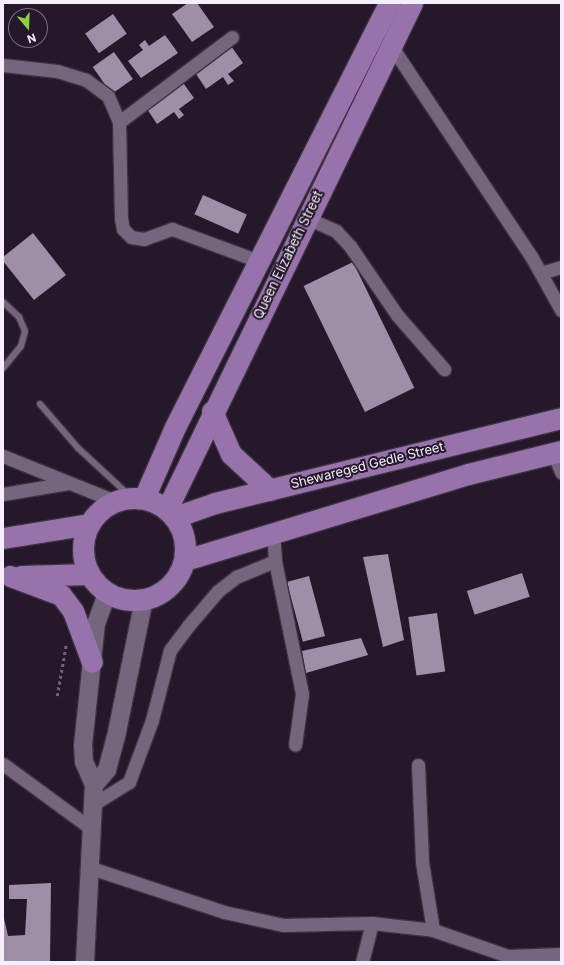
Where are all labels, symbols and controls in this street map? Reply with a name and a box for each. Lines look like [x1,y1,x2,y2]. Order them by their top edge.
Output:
north arrow [8,8,48,48]
text: N [25,30,38,46]
street label: Queen Elizabeth Street [250,188,326,322]
street label: Shewareged Gedle Street [289,438,445,492]

